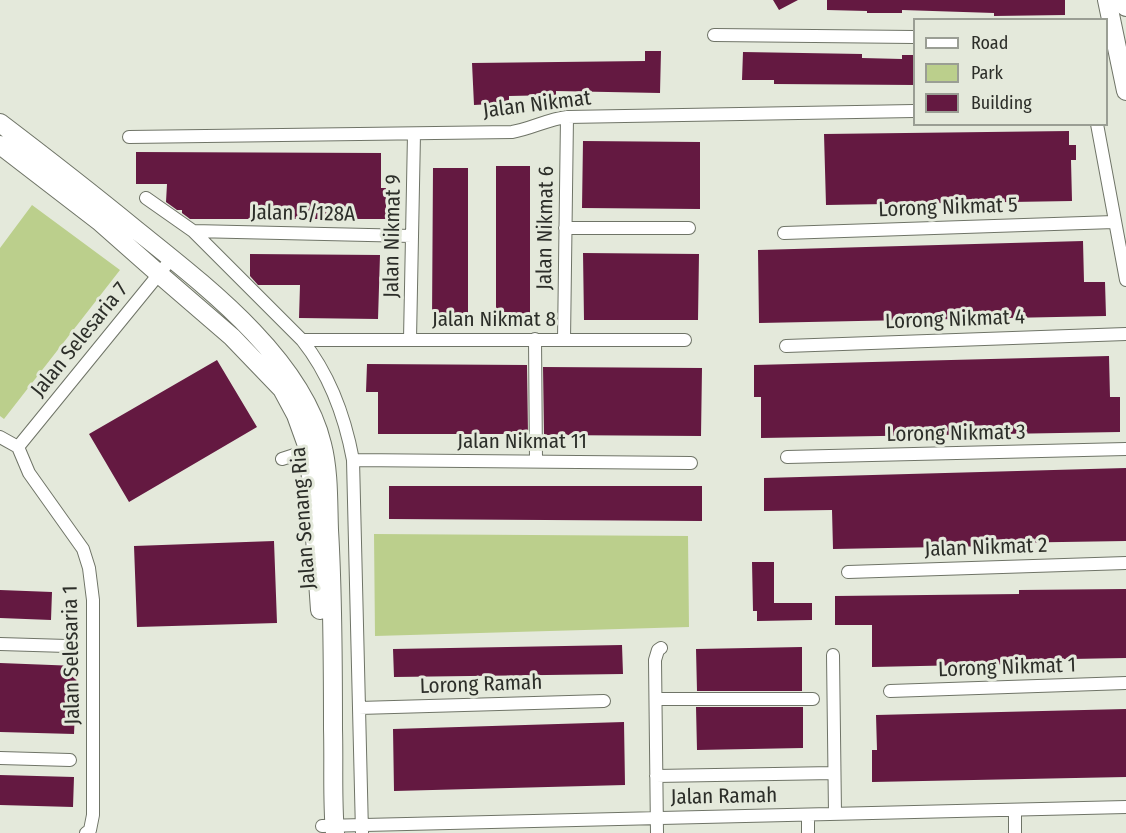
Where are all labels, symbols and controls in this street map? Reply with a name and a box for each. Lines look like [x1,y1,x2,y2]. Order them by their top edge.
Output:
legend [913,18,1108,126]
text: Road [971,32,1008,54]
text: Park [971,62,1003,84]
street label: Jalan Nikmat [482,86,592,124]
text: Building [971,92,1032,114]
street label: Jalan Nikmat 6 [532,166,560,290]
street label: Jalan Nikmat 9 [379,174,407,298]
street label: Lorong Nikmat 5 [878,193,1018,223]
street label: Jalan 5/128A [251,200,355,228]
street label: Jalan Selesaria 7 [26,278,134,402]
street label: Lorong Nikmat 4 [885,305,1025,335]
street label: Jalan Nikmat 8 [432,307,556,333]
street label: Lorong Nikmat 3 [886,420,1026,448]
street label: Jalan Nikmat 11 [457,429,587,455]
street label: Jalan Senang Ria [286,446,322,590]
street label: Jalan Nikmat 2 [924,533,1048,563]
street label: Jalan Selesaria 1 [58,585,86,725]
street label: Lorong Nikmat 1 [938,653,1076,683]
street label: Lorong Ramah [419,670,543,700]
street label: Jalan Ramah [671,783,777,811]

